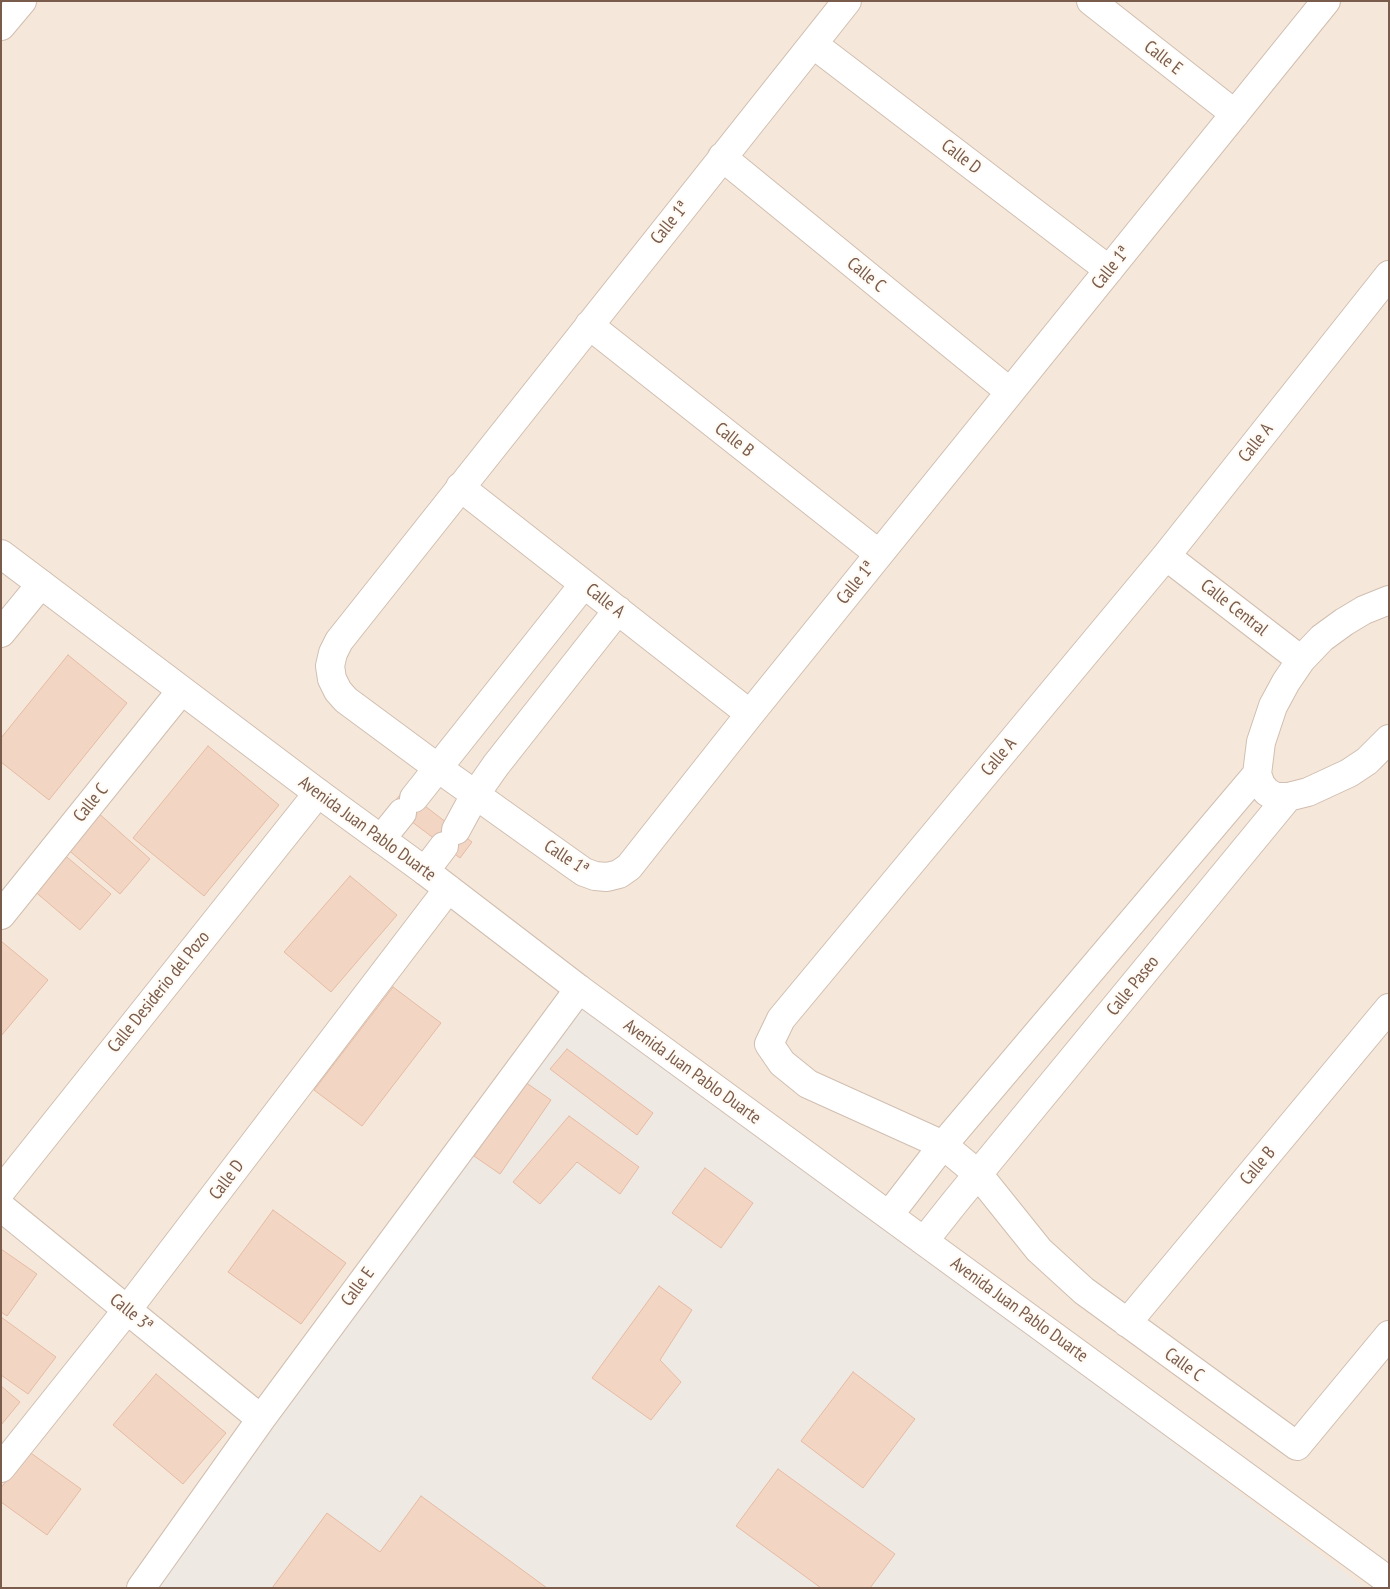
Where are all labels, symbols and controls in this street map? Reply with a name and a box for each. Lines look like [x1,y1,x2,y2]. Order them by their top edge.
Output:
street label: Calle E [1140,36,1186,80]
street label: Calle D [937,135,985,179]
street label: Calle 1ª [646,197,694,249]
street label: Calle 1ª [1087,242,1135,294]
street label: Calle C [842,253,890,297]
street label: Calle B [710,418,758,462]
street label: Calle A [1234,419,1278,467]
street label: Calle 1ª [832,557,880,609]
street label: Calle Central [1196,575,1272,641]
street label: Calle A [581,579,629,623]
street label: Calle A [977,733,1021,781]
street label: Avenida Juan Pablo Duarte [294,772,440,886]
street label: Calle C [69,779,113,827]
street label: Calle 1ª [540,836,592,880]
street label: Calle Desiderio del Pozo [103,927,215,1057]
street label: Calle Paseo [1102,952,1164,1020]
street label: Avenida Juan Pablo Duarte [619,1015,765,1129]
street label: Calle B [1236,1142,1280,1190]
street label: Calle D [205,1156,249,1204]
street label: Avenida Juan Pablo Duarte [946,1253,1092,1367]
street label: Calle E [337,1263,379,1311]
street label: Calle 3ª [105,1289,157,1337]
street label: Calle C [1160,1344,1208,1386]

